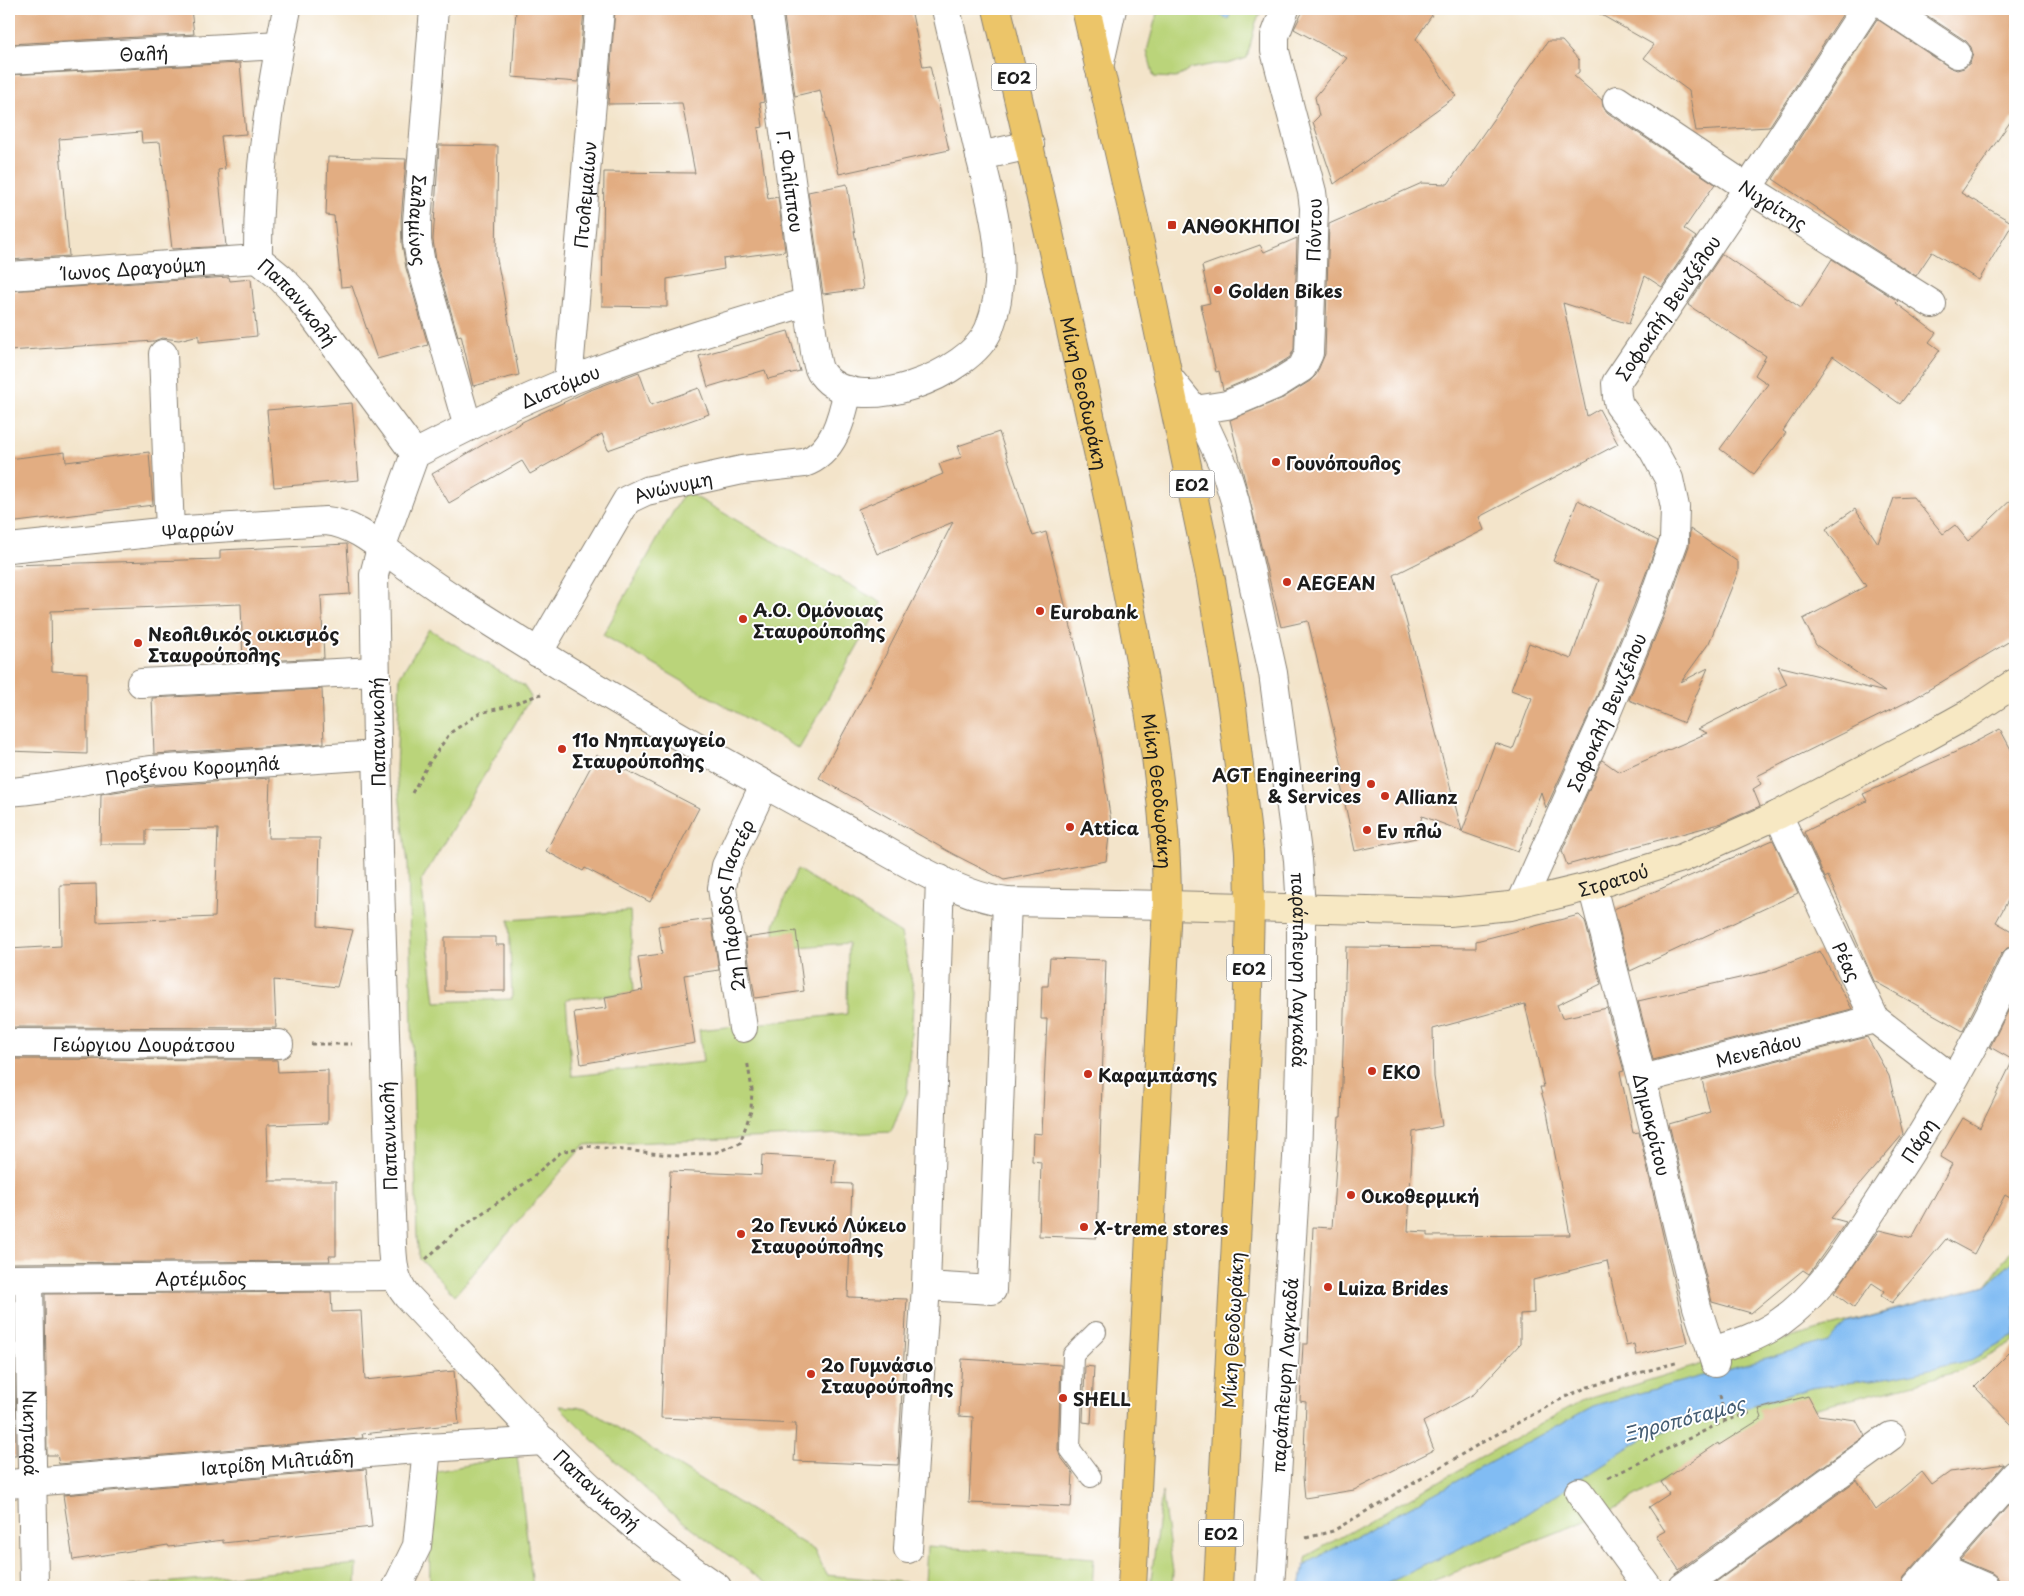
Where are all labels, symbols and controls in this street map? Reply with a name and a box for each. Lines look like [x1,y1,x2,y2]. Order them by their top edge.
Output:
street label: Θαλή [119,38,169,67]
road number: ΕΟ2 [992,64,1036,90]
street label: Γ. Φιλίππου [771,128,812,234]
street label: Πτολεμαίων [566,140,602,250]
street label: Νιγρίτης [1734,172,1813,236]
street label: Σαλαμίνος [403,174,435,268]
street label: Πόντου [1299,197,1327,262]
place label: ΑΝΘΟΚΗΠΟΙ [1181,212,1300,239]
marker: ΑΝΘΟΚΗΠΟΙ [1166,219,1178,231]
street label: Σοφοκλή Βενιζέλου [1608,229,1726,386]
street label: Ίωνος Δραγούμη [59,249,207,286]
street label: Παπανικολή [253,251,344,351]
place label: Golden Bikes [1228,277,1343,304]
marker: Golden Bikes [1212,284,1224,296]
street label: Μίκη Θεοδωράκη [1055,314,1115,472]
street label: Διστόμου [516,357,603,414]
place label: Γουνόπουλος [1286,449,1401,476]
marker: Γουνόπουλος [1270,456,1282,468]
street label: Ανώνυμη [628,463,715,509]
road number: ΕΟ2 [1170,470,1214,498]
street label: Ψαρρών [160,513,235,545]
place label: AEGEAN [1297,569,1376,596]
marker: AEGEAN [1281,576,1293,588]
place label: Α.Ο. Ομόνοιας Σταυρούπολης [753,596,886,644]
place label: Eurobank [1050,598,1138,625]
marker: Eurobank [1034,605,1046,617]
marker: Α.Ο. Ομόνοιας Σταυρούπολης [737,613,749,625]
place label: Νεολιθικός οικισμός Σταυρούπολης [148,620,339,668]
street label: Σοφοκλή Βενιζέλου [1559,628,1652,796]
marker: Νεολιθικός οικισμός Σταυρούπολης [132,637,144,649]
street label: Παπανικολή [363,677,391,787]
street label: Μίκη Θεοδωράκη [1136,711,1180,869]
place label: 11ο Νηπιαγωγείο Σταυρούπολης [572,726,726,774]
marker: 11ο Νηπιαγωγείο Σταυρούπολης [556,743,568,755]
street label: Προξένου Κορομηλά [103,748,281,791]
place label: AGT Engineering & Services [1212,761,1361,809]
marker: AGT Engineering & Services [1365,778,1377,790]
place label: Allianz [1394,783,1458,810]
marker: Allianz [1379,790,1391,802]
street label: 2η Πάροδος Παστέρ [708,814,760,993]
place label: Attica [1079,814,1139,841]
place label: Εν πλώ [1377,817,1442,844]
marker: Attica [1064,821,1076,833]
marker: Εν πλώ [1361,824,1373,836]
street label: Στρατού [1575,856,1652,902]
street label: παράπλευρη Λαγκαδά [1285,872,1315,1068]
street label: Ρέας [1827,937,1869,986]
road number: ΕΟ2 [1226,954,1272,981]
street label: Μενελάου [1712,1025,1804,1073]
street label: Γεώργιου Δουράτσου [53,1030,235,1057]
place label: EKO [1382,1058,1420,1085]
place label: Καραμπάσης [1098,1061,1218,1088]
marker: EKO [1366,1065,1378,1077]
marker: Καραμπάσης [1082,1068,1094,1080]
street label: Δημοκρίτου [1628,1070,1678,1179]
street label: Παπανικολή [373,1081,403,1191]
street label: Πάρη [1894,1113,1942,1167]
place label: Οικοθερμική [1361,1182,1479,1209]
marker: Οικοθερμική [1345,1189,1357,1201]
place label: 2ο Γενικό Λύκειο Σταυρούπολης [751,1211,907,1259]
place label: X-treme stores [1093,1214,1229,1241]
marker: X-treme stores [1078,1221,1090,1233]
marker: 2ο Γενικό Λύκειο Σταυρούπολης [735,1228,747,1240]
street label: Μίκη Θεοδωράκη [1214,1251,1250,1409]
street label: Αρτέμιδος [155,1264,247,1291]
place label: Luiza Brides [1338,1274,1449,1301]
street label: παράπλευρη Λαγκαδά [1264,1276,1304,1473]
marker: Luiza Brides [1322,1281,1334,1293]
place label: 2ο Γυμνάσιο Σταυρούπολης [821,1351,954,1399]
marker: 2ο Γυμνάσιο Σταυρούπολης [805,1368,817,1380]
place label: SHELL [1073,1385,1131,1412]
water label: Ξηροπόταμος [1620,1388,1750,1448]
street label: Νικηταρά [17,1390,46,1477]
marker: SHELL [1057,1392,1069,1404]
street label: Ιατρίδη Μιλτιάδη [199,1441,355,1481]
street label: Παπανικολή [548,1443,646,1537]
road number: ΕΟ2 [1198,1520,1244,1546]

